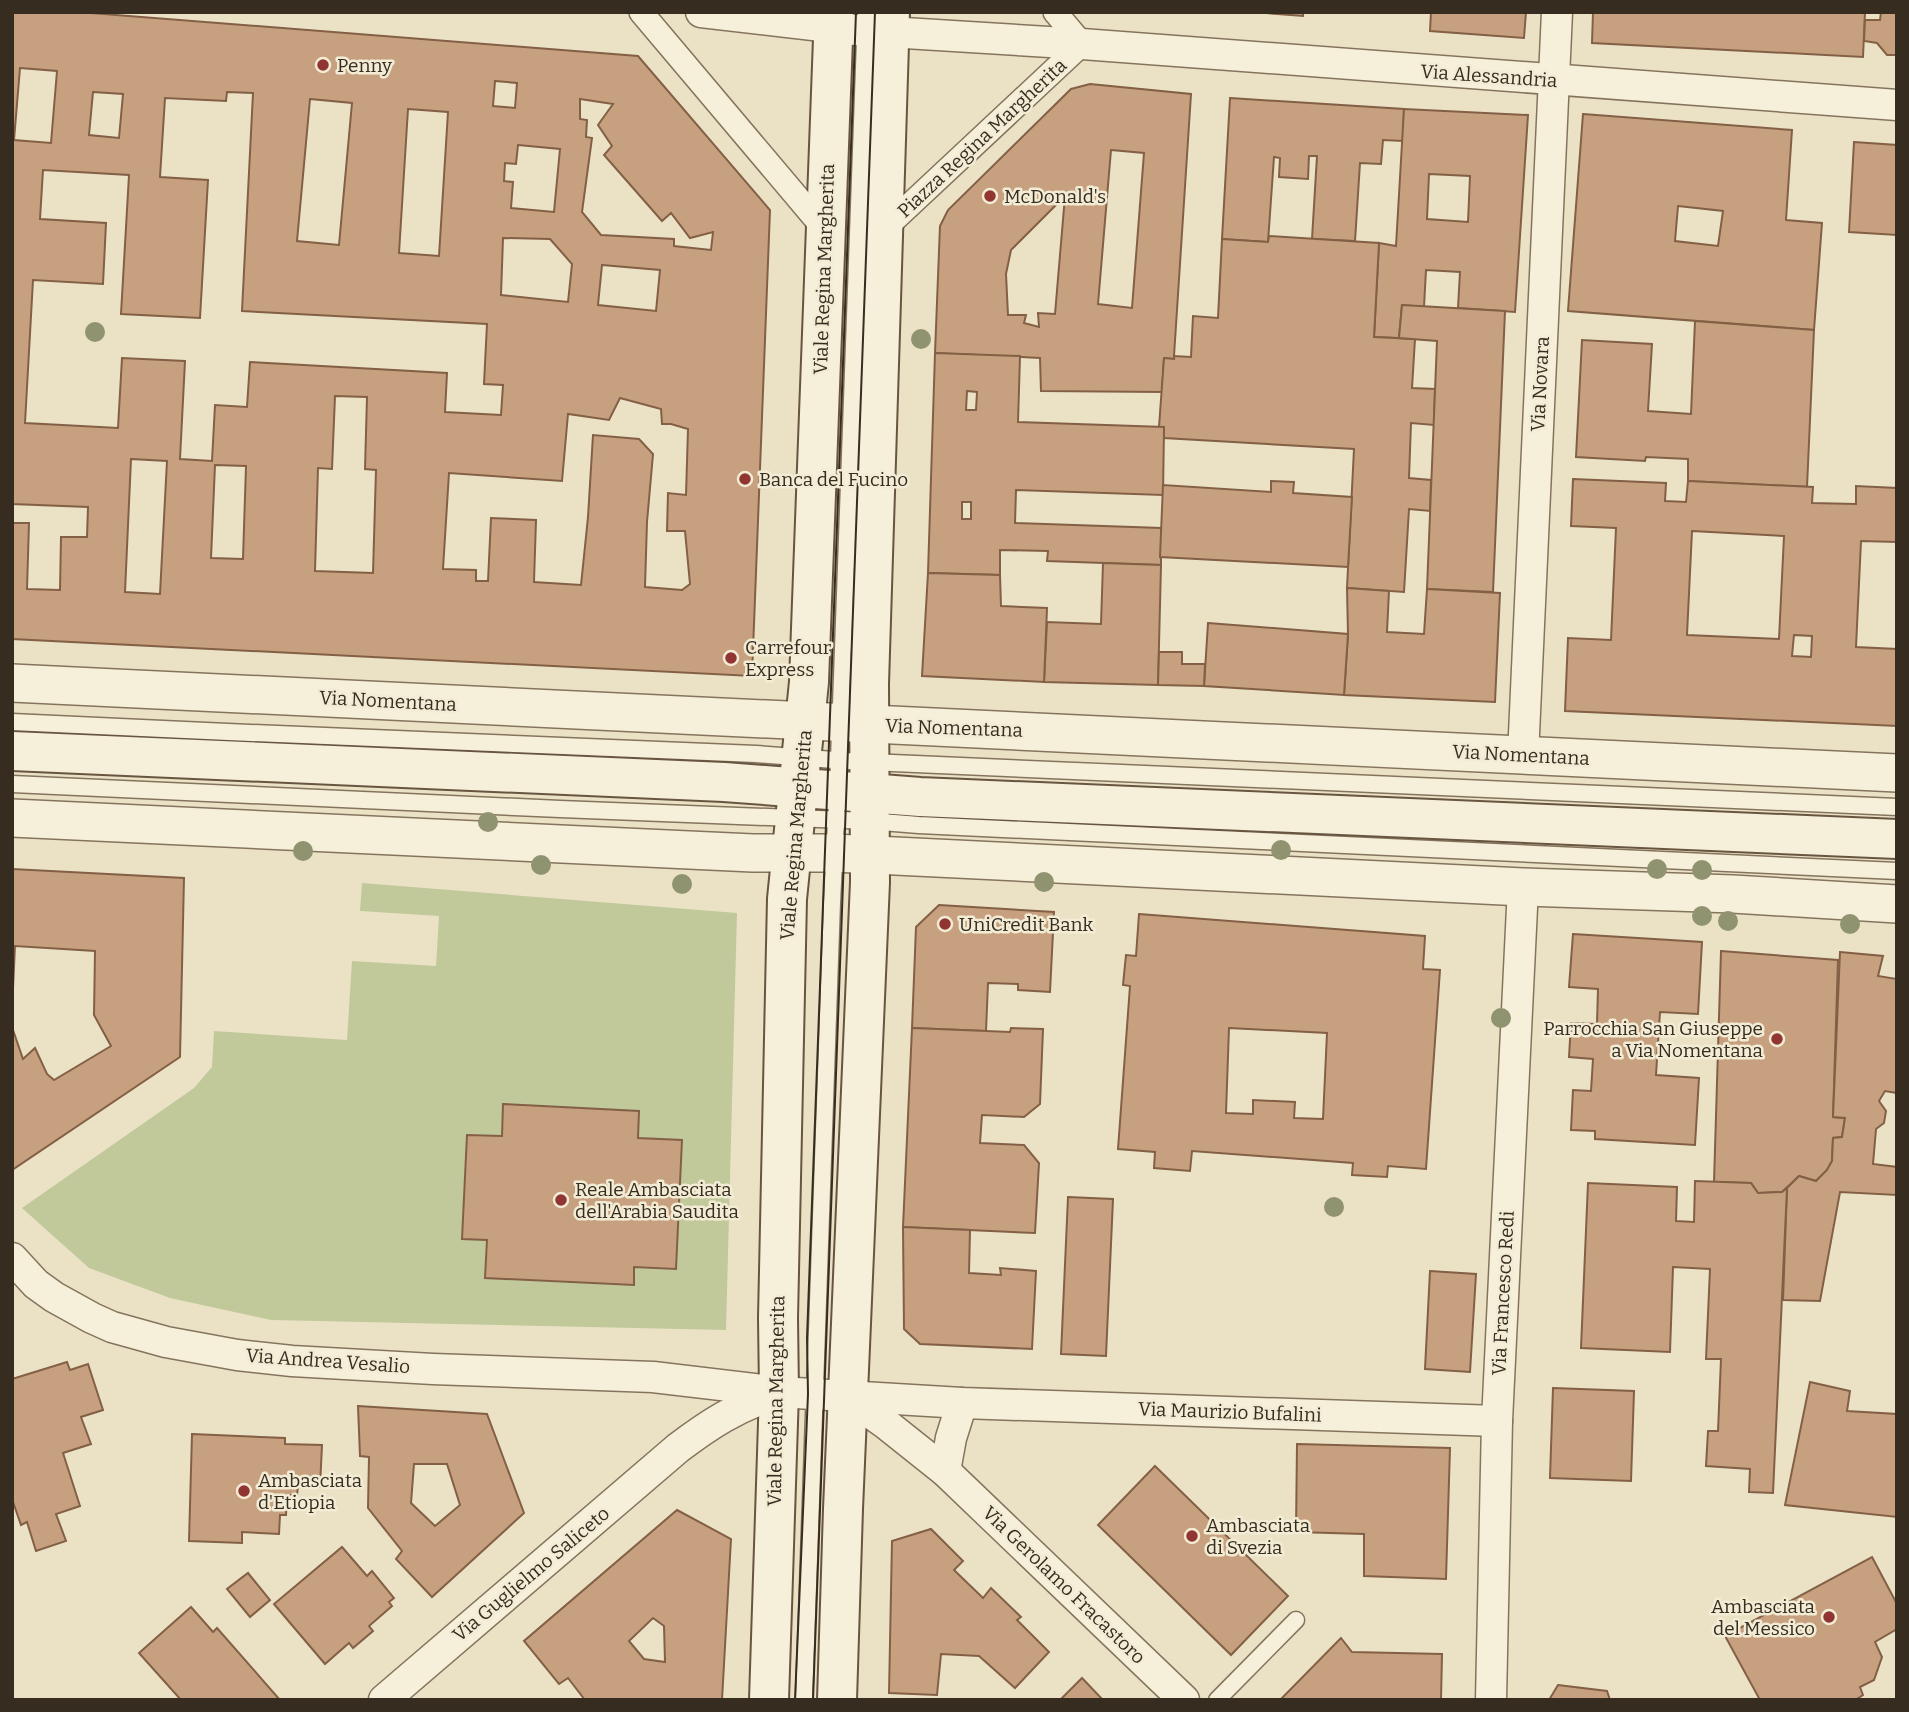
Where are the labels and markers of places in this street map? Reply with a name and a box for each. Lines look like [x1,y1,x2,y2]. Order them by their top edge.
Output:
place label: Penny [337,54,393,77]
marker: Penny [315,57,331,73]
place label: McDonald's [1004,185,1106,208]
marker: McDonald's [982,188,998,204]
place label: Banca del Fucino [759,468,908,491]
marker: Banca del Fucino [737,471,753,487]
place label: Carrefour Express [745,636,832,681]
marker: Carrefour Express [723,650,739,666]
place label: UniCredit Bank [959,913,1094,936]
marker: UniCredit Bank [937,916,953,932]
place label: Parrocchia San Giuseppe a Via Nomentana [1543,1017,1764,1062]
marker: Parrocchia San Giuseppe a Via Nomentana [1769,1031,1785,1047]
place label: Reale Ambasciata dell'Arabia Saudita [575,1178,739,1223]
marker: Reale Ambasciata dell'Arabia Saudita [553,1192,569,1208]
place label: Ambasciata d'Etiopia [258,1469,363,1514]
marker: Ambasciata d'Etiopia [236,1483,252,1499]
place label: Ambasciata di Svezia [1206,1514,1311,1559]
marker: Ambasciata di Svezia [1184,1528,1200,1544]
place label: Ambasciata del Messico [1711,1595,1816,1640]
marker: Ambasciata del Messico [1821,1609,1837,1625]

